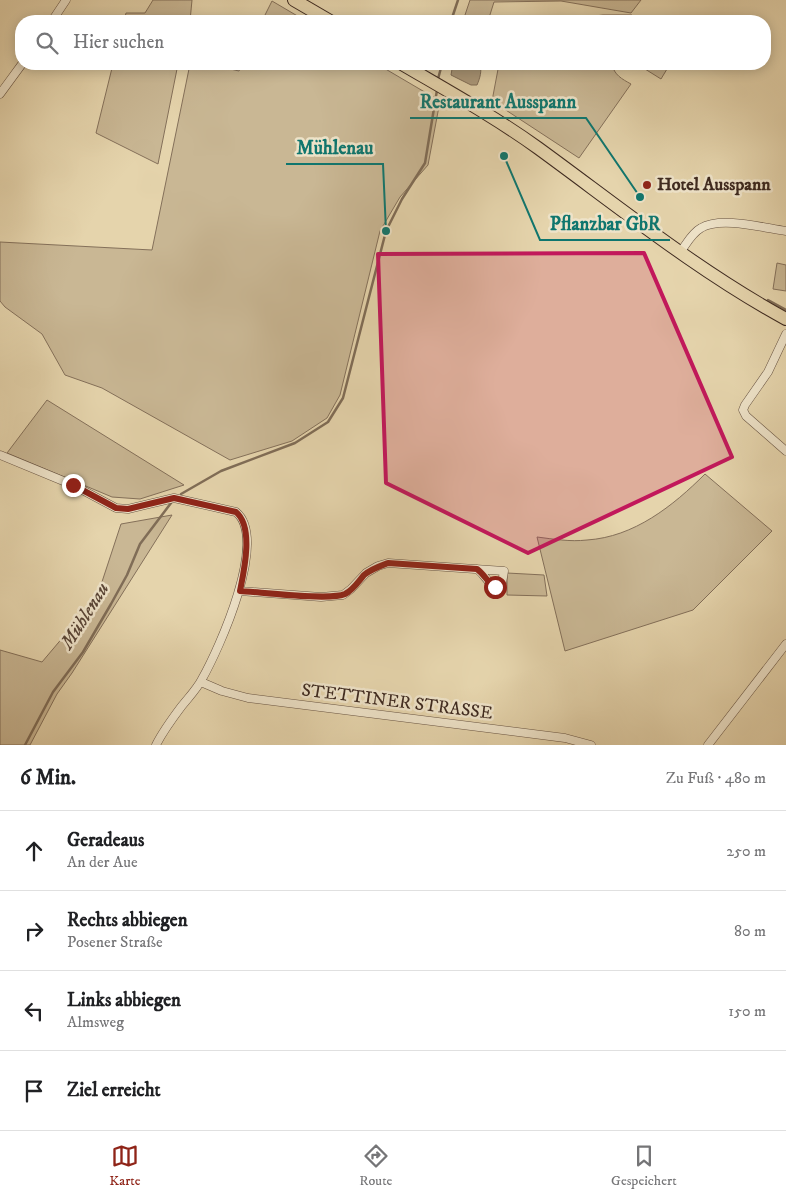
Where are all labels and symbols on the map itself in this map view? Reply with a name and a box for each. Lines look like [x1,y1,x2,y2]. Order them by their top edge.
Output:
callout: Restaurant Ausspann [410,84,586,118]
text: Restaurant Ausspann [420,91,577,114]
callout: Mühlenau [286,130,383,164]
text: Mühlenau [297,137,374,160]
place label: Hotel Ausspann [657,174,771,196]
marker: Hotel Ausspann [641,179,653,191]
callout: Pflanzbar GbR [540,206,670,240]
text: Pflanzbar GbR [550,213,661,236]
route end [62,474,85,497]
route start [484,576,507,599]
water label: Mühlenau [55,578,114,655]
street label: STETTINER STRASSE [300,679,494,725]

